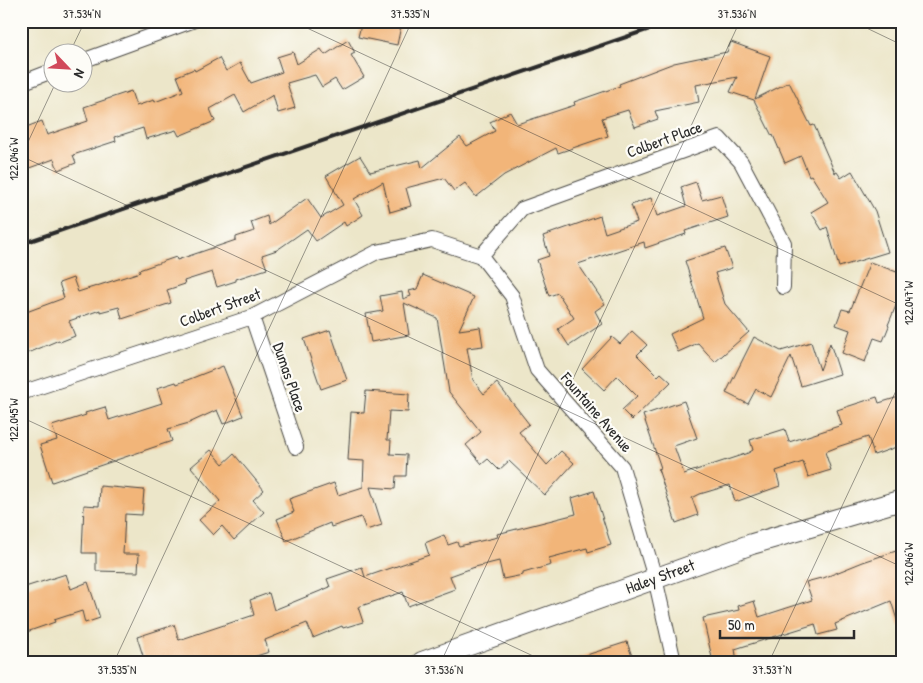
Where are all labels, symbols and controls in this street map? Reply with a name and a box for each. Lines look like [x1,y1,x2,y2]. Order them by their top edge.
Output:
text: 37.534°N [63,5,101,22]
text: 37.535°N [391,5,429,22]
text: 37.536°N [718,5,756,22]
north arrow [42,42,92,92]
text: N [70,66,90,82]
street label: Colbert Place [623,115,705,163]
text: 122.046°W [5,137,22,181]
text: 122.047°W [900,280,917,325]
street label: Colbert Street [176,282,264,332]
street label: Dumas Place [268,339,312,415]
street label: Fountaine Avenue [555,367,638,457]
text: 122.045°W [5,398,22,442]
text: 122.046°W [900,542,917,586]
street label: Haley Street [622,553,698,599]
scale bar [720,608,854,640]
text: 50 m [728,614,755,635]
text: 37.535°N [98,661,136,678]
text: 37.536°N [425,661,463,678]
text: 37.537°N [752,661,792,678]

